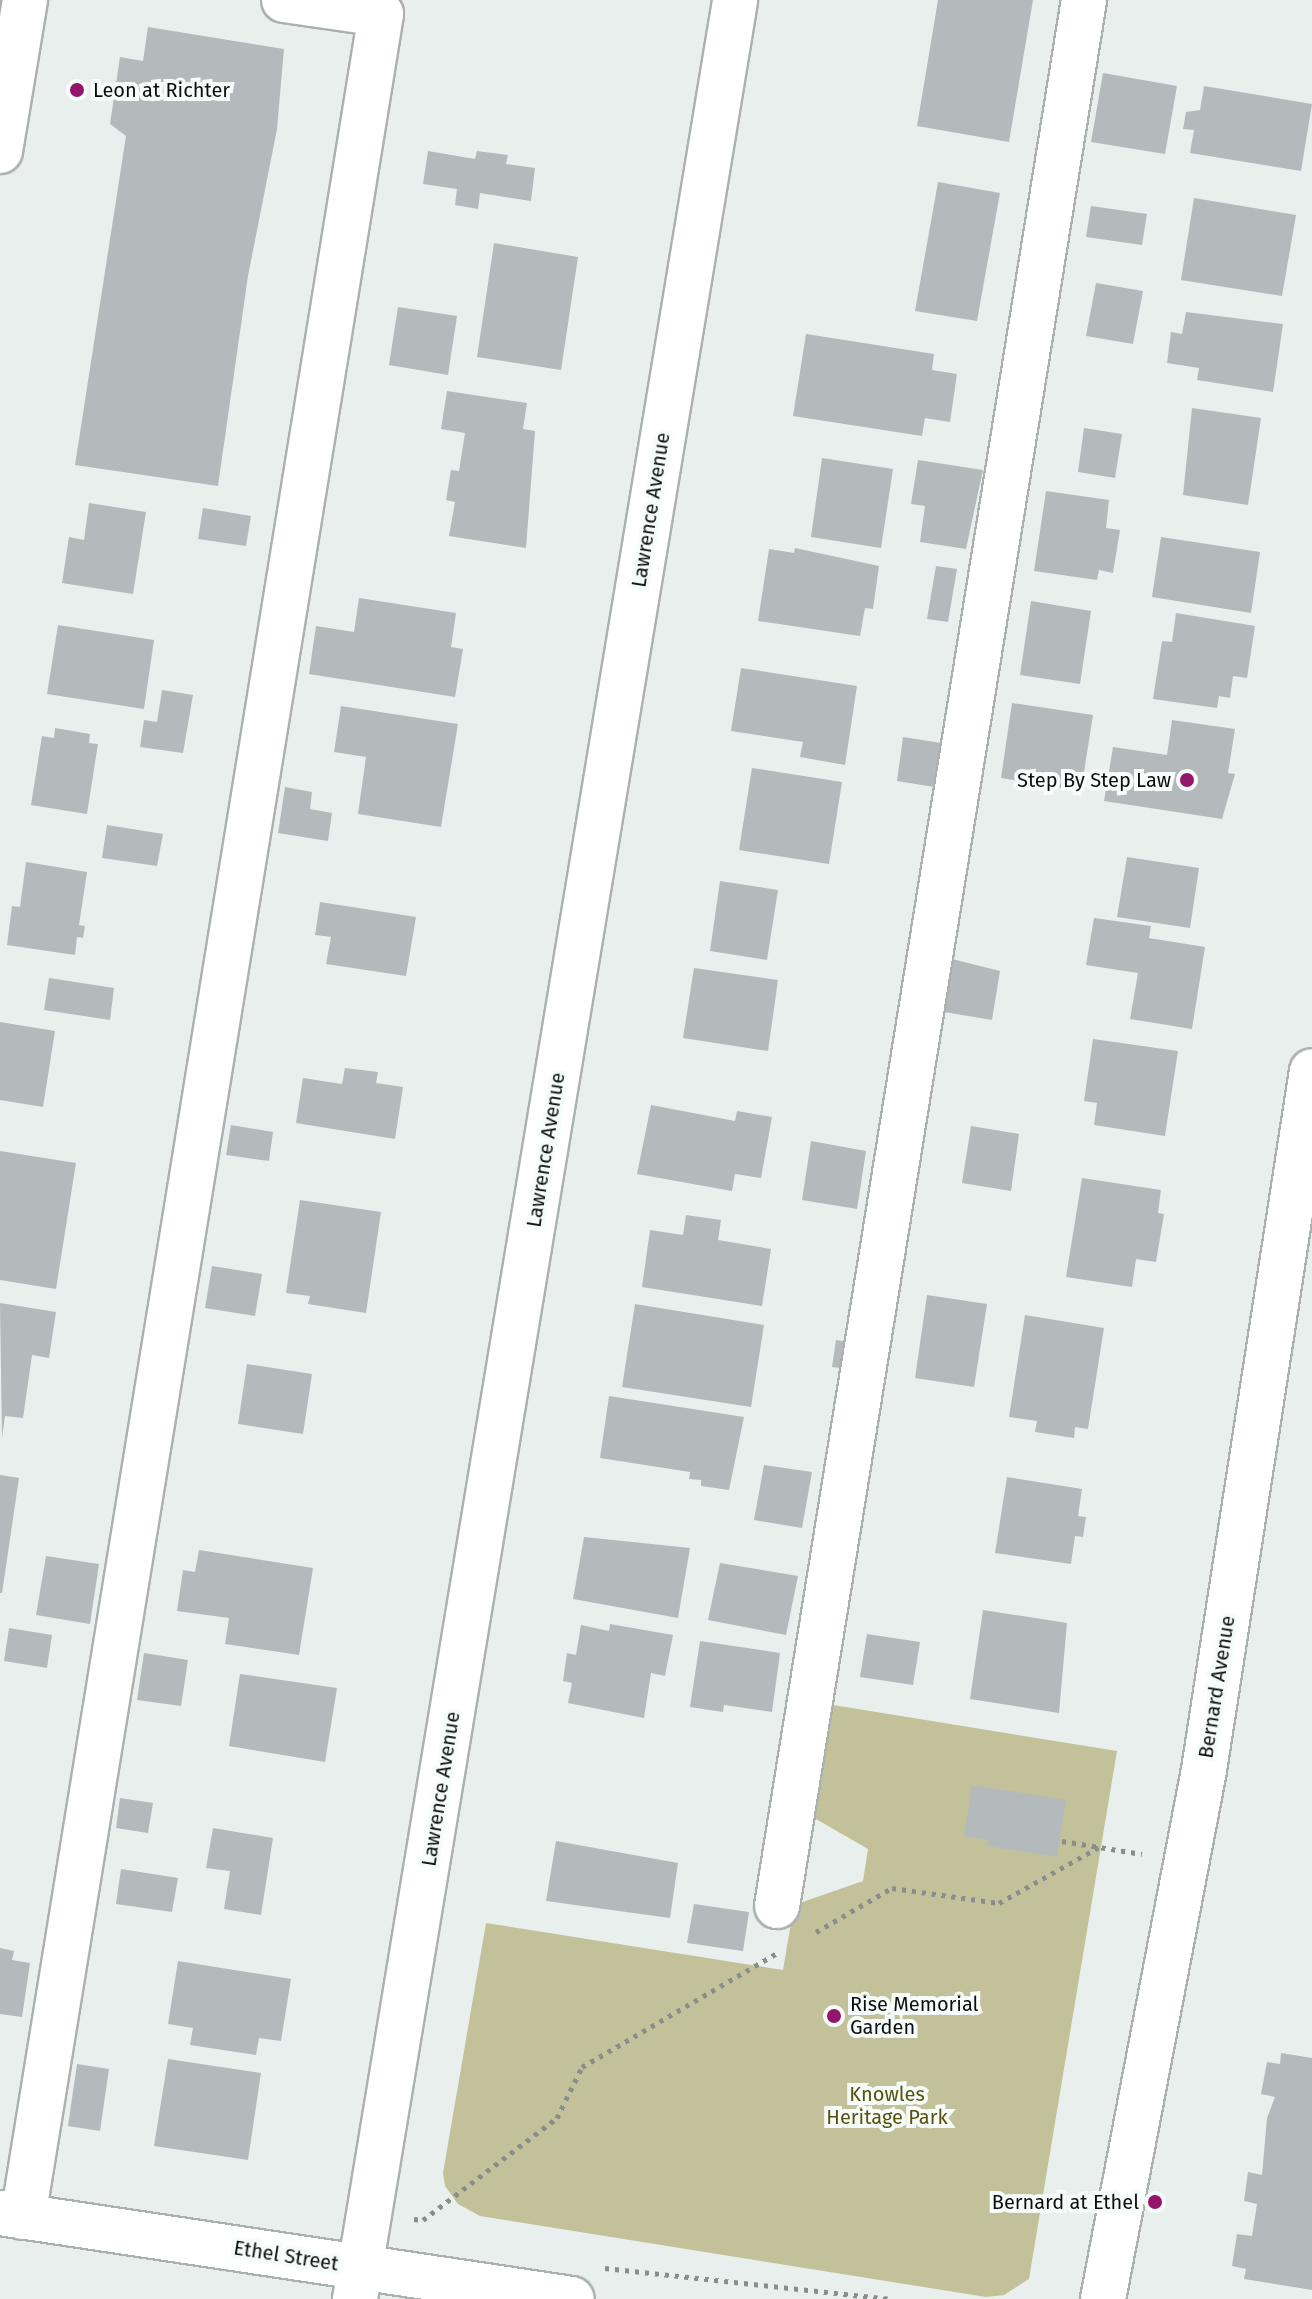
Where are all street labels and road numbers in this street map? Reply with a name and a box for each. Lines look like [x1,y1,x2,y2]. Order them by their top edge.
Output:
street label: Lawrence Avenue [627,431,675,589]
street label: Lawrence Avenue [522,1071,570,1229]
street label: Bernard Avenue [1194,1614,1240,1760]
street label: Lawrence Avenue [417,1710,465,1868]
street label: Ethel Street [232,2236,340,2276]

